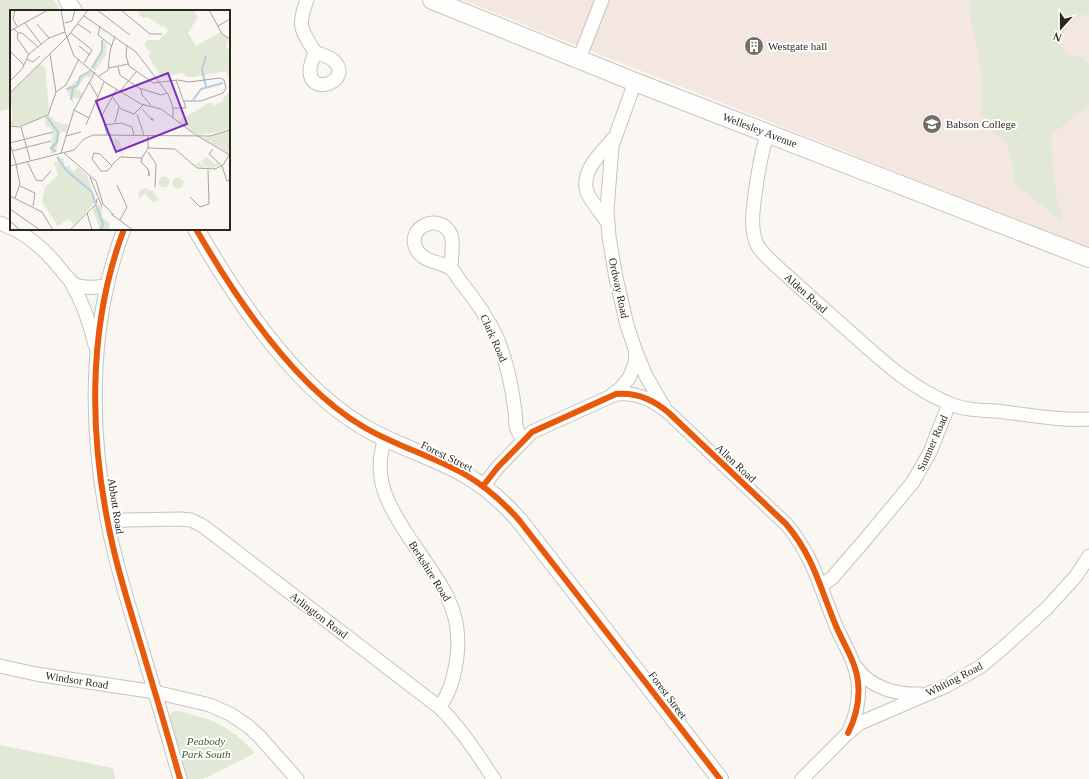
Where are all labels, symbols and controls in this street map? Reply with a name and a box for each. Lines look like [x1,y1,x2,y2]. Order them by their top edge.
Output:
north arrow [1041,8,1081,48]
inset map [10,10,230,230]
text: N [1052,30,1063,44]
building icon: Westgate hall [743,35,765,57]
place label: Westgate hall [768,40,827,52]
street label: Wellesley Avenue [721,110,799,150]
school or university icon: Babson College [921,113,943,135]
place label: Babson College [946,118,1016,130]
street label: Ordway Road [607,257,631,320]
street label: Alden Road [782,271,830,315]
street label: Clark Road [478,313,510,364]
street label: Sumner Road [914,413,950,473]
street label: Forest Street [419,438,475,474]
street label: Allen Road [713,441,759,485]
street label: Abbott Road [106,477,126,535]
street label: Berkshire Road [407,539,454,604]
street label: Arlington Road [288,590,350,641]
street label: Whiting Road [924,659,985,698]
street label: Windsor Road [45,669,110,691]
street label: Forest Street [646,669,690,721]
park label: Peabody Park South [180,735,231,760]

